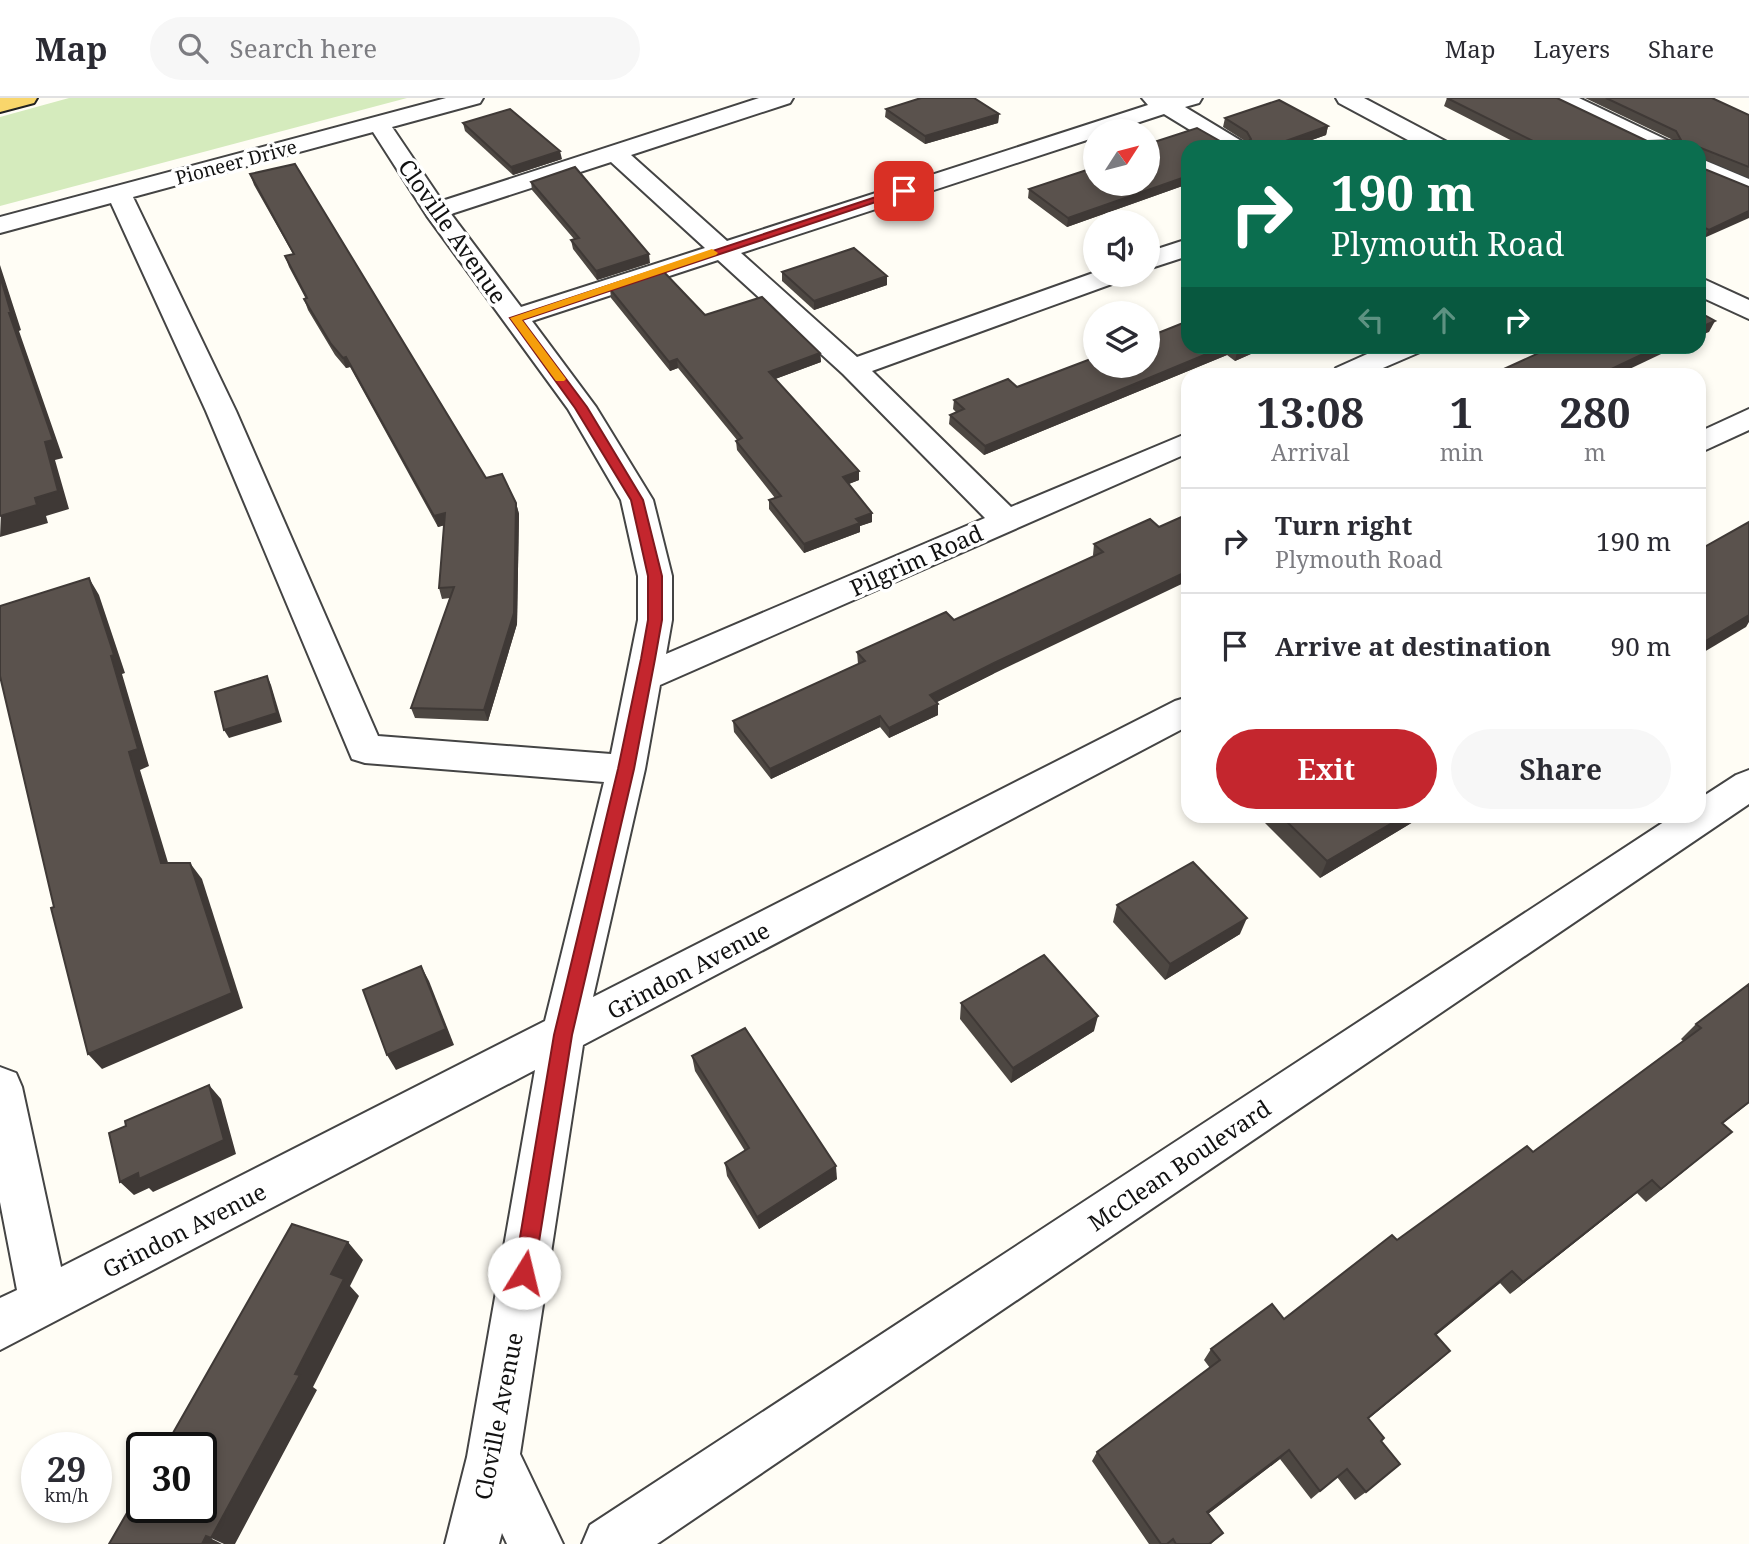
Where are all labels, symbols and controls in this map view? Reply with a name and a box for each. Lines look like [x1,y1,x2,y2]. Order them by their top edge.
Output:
search box [150,17,640,80]
text: Map [35,26,108,71]
icon: search [174,29,212,67]
text: Search here [230,30,377,66]
text: Map [1445,32,1496,65]
text: Layers [1534,32,1610,65]
text: Share [1648,32,1714,65]
north arrow [1083,119,1160,196]
map controls [1083,119,1160,378]
street label: Pioneer Drive [172,133,300,191]
street label: Cloville Avenue [391,152,515,310]
text: 190 m [1331,159,1475,225]
pin [874,161,934,221]
icon: right [1216,168,1307,259]
icon: arrive [885,172,923,210]
button: sound [1083,210,1160,287]
text: Plymouth Road [1331,222,1564,265]
button: layers [1083,301,1160,378]
icon: left [1352,301,1390,339]
icon: ahead [1425,301,1463,339]
icon: right [1498,301,1536,339]
text: 13:08 [1257,383,1364,440]
text: 1 [1450,383,1474,440]
text: 280 [1559,383,1630,440]
text: Arrival [1271,436,1350,468]
text: min [1440,436,1484,468]
text: m [1584,436,1606,468]
text: Turn right [1275,507,1412,543]
street label: Pilgrim Road [845,516,987,604]
icon: right [1216,522,1254,560]
text: 190 m [1596,523,1671,559]
text: Plymouth Road [1275,543,1443,575]
icon: arrive [1216,627,1254,665]
text: Arrive at destination [1275,628,1551,664]
text: 90 m [1611,628,1671,664]
button: Exit [1216,729,1437,809]
button: Share [1451,729,1671,809]
street label: Grindon Avenue [601,914,775,1026]
street label: McClean Boulevard [1081,1092,1277,1238]
street label: Grindon Avenue [97,1175,271,1285]
position arrow [487,1236,561,1310]
street label: Cloville Avenue [466,1330,530,1502]
speed limit sign: 30 [126,1432,217,1523]
text: 29 [47,1445,86,1492]
text: km/h [44,1483,89,1507]

